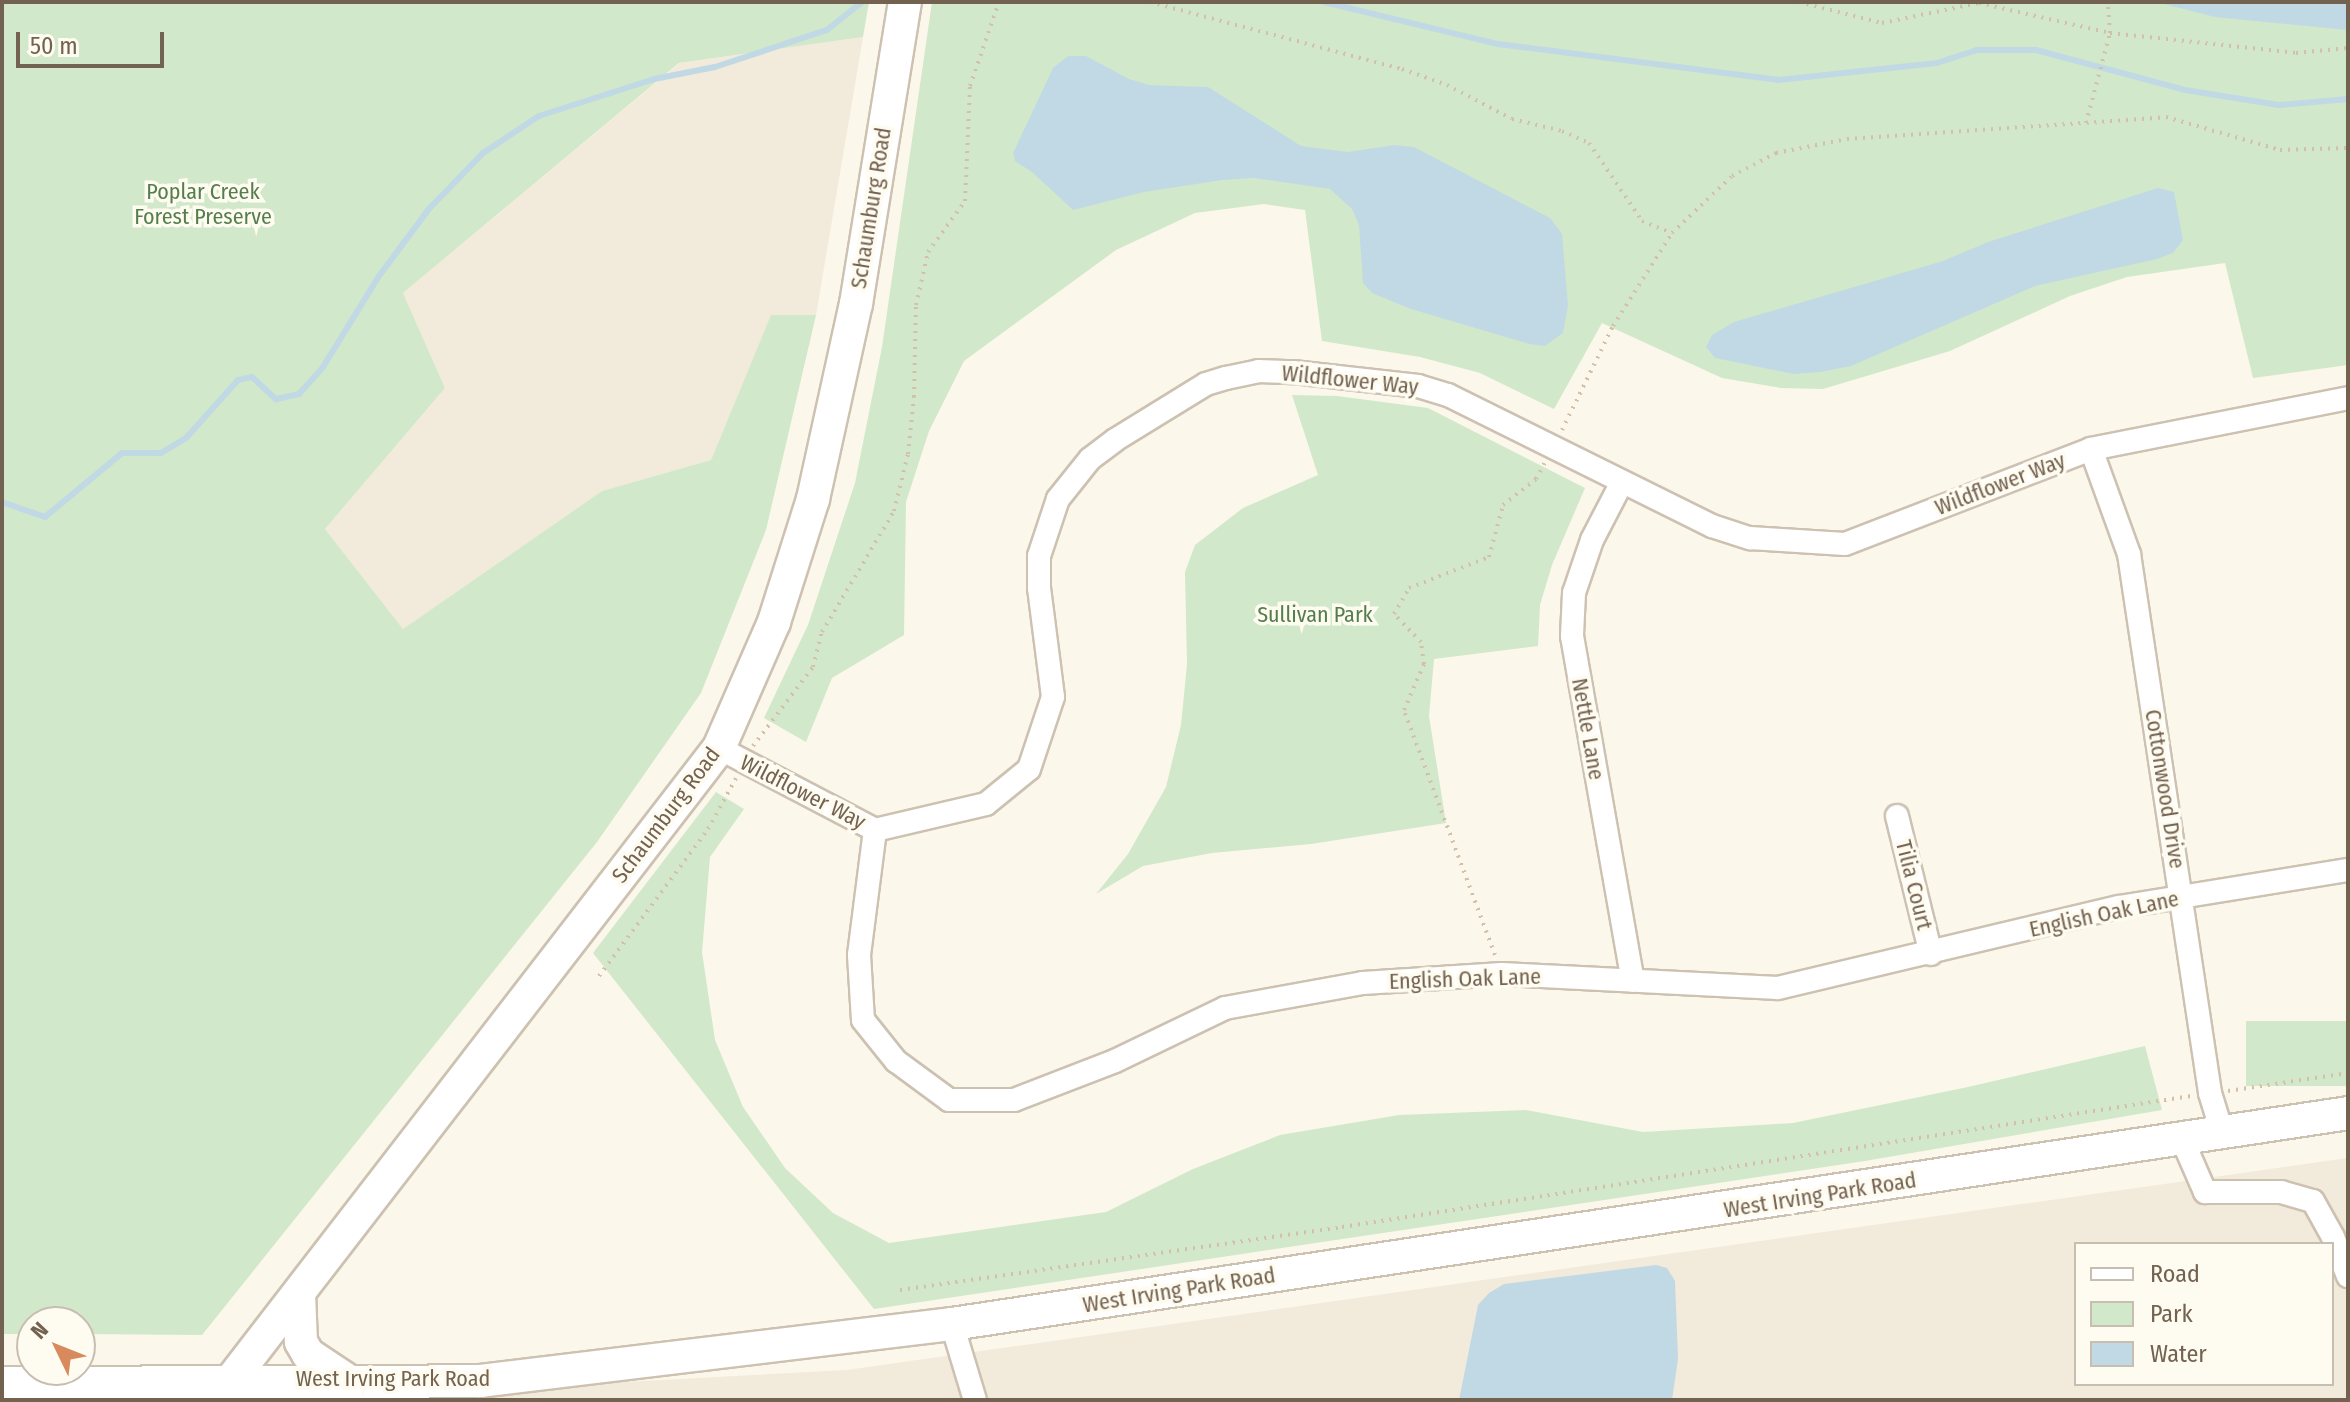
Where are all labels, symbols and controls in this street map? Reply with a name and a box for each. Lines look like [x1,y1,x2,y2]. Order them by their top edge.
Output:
scale bar [20,16,168,66]
text: 50 m [30,32,78,60]
street label: Schaumburg Road [845,126,897,290]
park label: Poplar Creek Forest Preserve [134,178,272,230]
street label: Wildflower Way [1280,360,1420,400]
street label: Wildflower Way [1931,447,2069,521]
park label: Sullivan Park [1257,602,1373,628]
street label: Nettle Lane [1566,676,1610,782]
street label: Cottonwood Drive [2139,708,2191,870]
street label: Schaumburg Road [606,742,726,888]
street label: Wildflower Way [736,749,870,835]
street label: Tilia Court [1890,837,1938,933]
street label: English Oak Lane [2027,885,2181,943]
street label: English Oak Lane [1388,963,1542,995]
street label: West Irving Park Road [1722,1167,1918,1223]
legend [2074,1242,2334,1386]
text: Road [2150,1260,2200,1288]
street label: West Irving Park Road [1081,1262,1277,1318]
text: Park [2150,1300,2193,1328]
north arrow [16,1306,96,1386]
text: N [25,1317,54,1345]
text: Water [2150,1340,2207,1368]
street label: West Irving Park Road [296,1366,490,1392]

